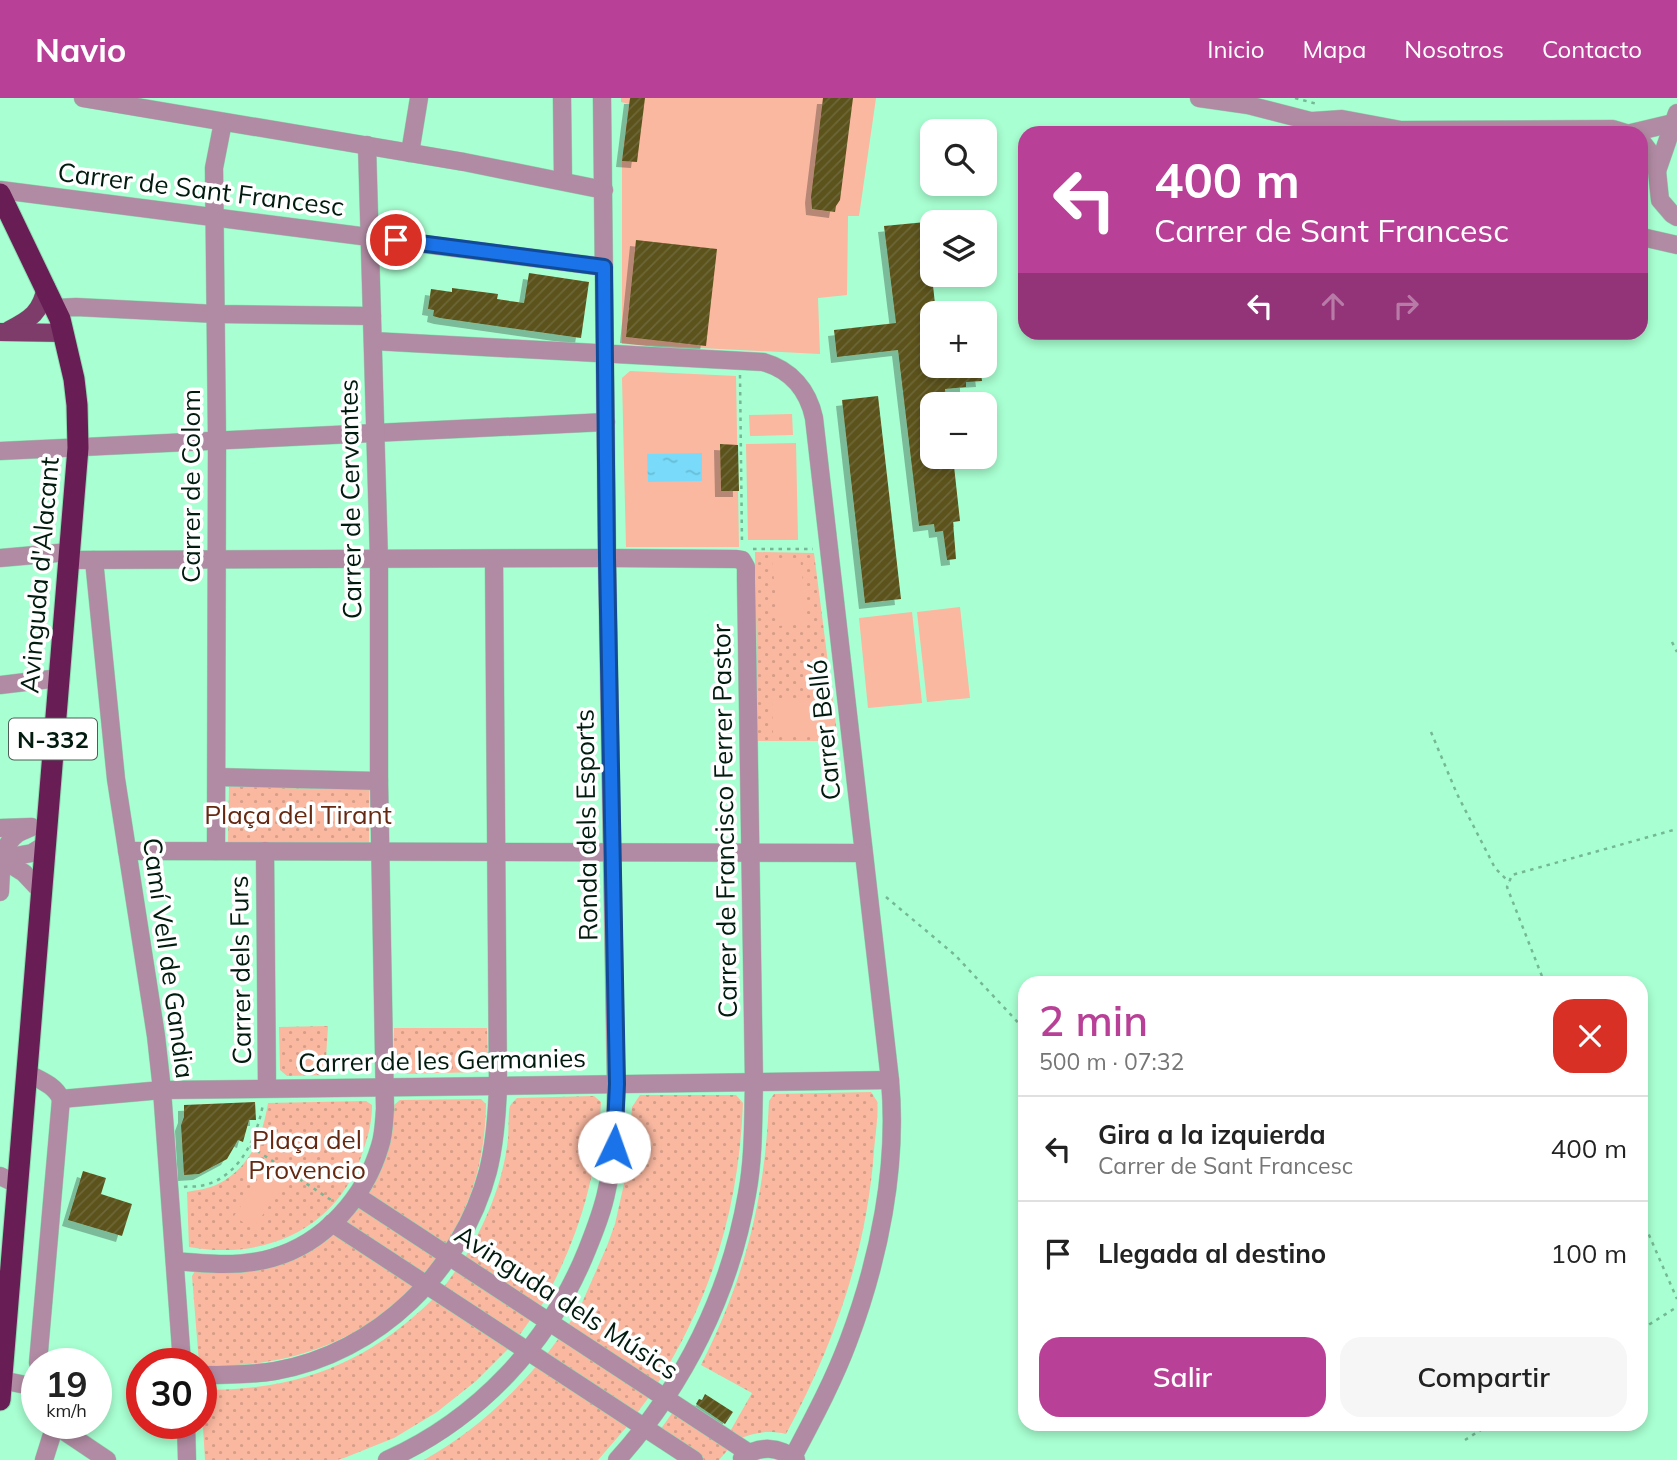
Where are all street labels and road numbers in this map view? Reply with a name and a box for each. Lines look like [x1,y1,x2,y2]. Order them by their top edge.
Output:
street label: Carrer de Sant Francesc [56,155,346,223]
street label: Carrer de Cervantes [331,379,369,619]
street label: Carrer de Colom [174,389,207,583]
street label: Avinguda d'Alacant [12,455,66,695]
street label: Carrer de Francisco Ferrer Pastor [704,623,744,1019]
street label: Carrer Belló [800,658,848,802]
street label: Ronda dels Esports [567,709,605,941]
road number: N-332 [9,718,97,760]
street label: Camí Vell de Gandia [136,836,202,1080]
street label: Carrer dels Furs [222,875,258,1065]
street label: Carrer de les Germanies [298,1041,586,1079]
street label: Avinguda dels Músics [449,1217,685,1387]

